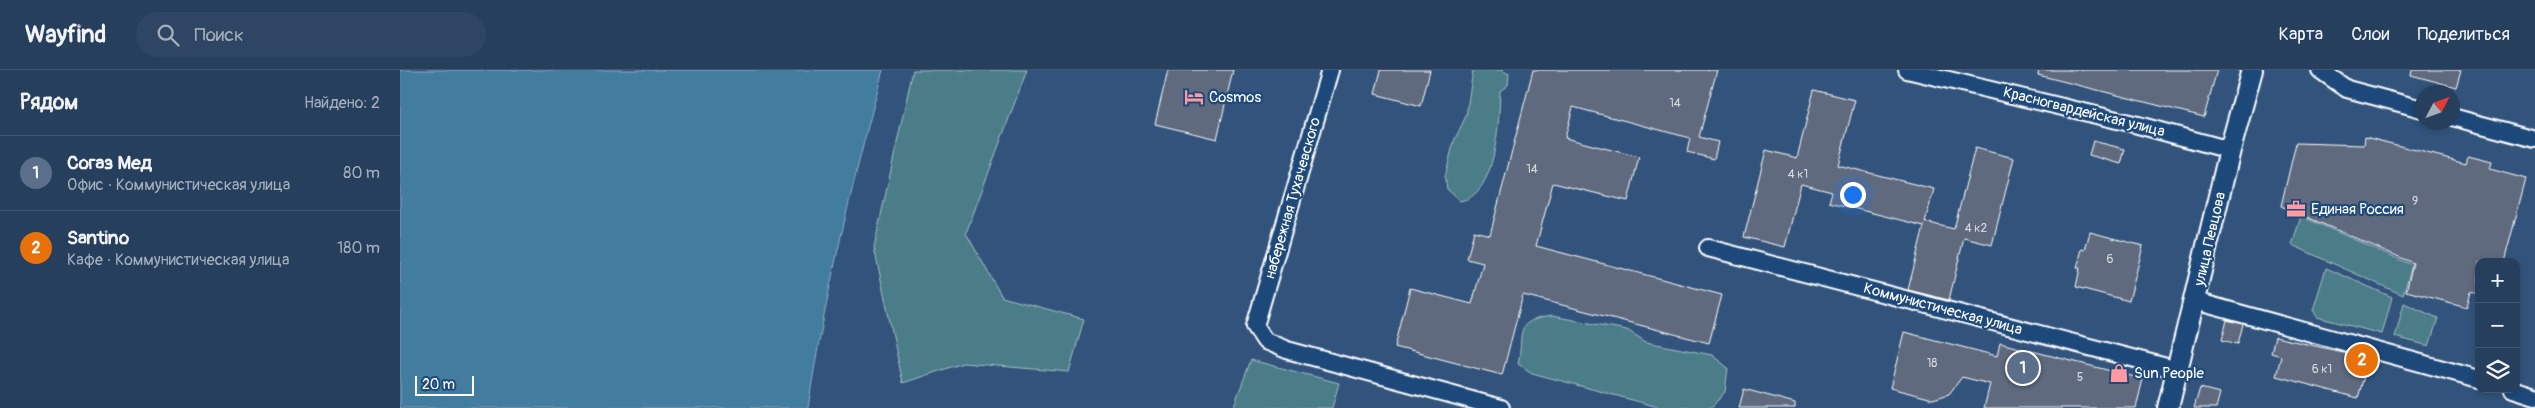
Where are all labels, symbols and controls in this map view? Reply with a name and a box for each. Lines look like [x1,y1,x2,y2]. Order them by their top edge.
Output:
search box [136,12,486,57]
text: Wayfind [25,20,106,49]
icon: search [154,21,182,49]
text: Поиск [194,23,244,47]
text: Карта [2279,23,2323,46]
text: Слои [2351,23,2389,46]
text: Поделиться [2417,23,2510,46]
street label: Красногвардейская улица [2001,83,2167,141]
north arrow [2415,85,2460,130]
hotel icon: Cosmos [1183,86,1205,108]
place label: Cosmos [1209,88,1261,107]
text: Рядом [20,89,78,116]
text: Найдено: 2 [304,93,380,113]
house number: 14 [1669,96,1681,111]
street label: набережная Тухачевского [1261,115,1325,281]
text: Согаз Мед [67,151,152,175]
house number: 14 [1526,162,1538,177]
text: 1 [33,163,39,183]
text: 80 m [343,163,380,183]
house number: 4 к1 [1788,167,1808,182]
text: Офис · Коммунистическая улица [67,175,290,195]
your location [1840,182,1866,208]
street label: улица Певцова [2190,190,2230,289]
house number: 9 [2412,194,2418,209]
office icon: Единая Россия [2285,198,2307,220]
place label: Единая Россия [2311,200,2404,219]
house number: 4 к2 [1965,221,1988,236]
text: Santino [67,226,129,250]
text: 2 [32,238,40,258]
text: 180 m [337,238,380,258]
text: Кафе · Коммунистическая улица [67,250,289,270]
house number: 6 [2107,252,2114,267]
map controls [2475,258,2520,393]
button: + [2475,258,2520,303]
street label: Коммунистическая улица [1862,279,2024,339]
button: − [2475,303,2520,348]
pin: 2 [2346,341,2378,379]
button: layers [2475,348,2520,393]
pin: 1 [2007,349,2039,387]
house number: 18 [1927,356,1937,371]
shop icon: Sun People [2108,362,2130,384]
house number: 6 к1 [2312,362,2332,377]
place label: Sun People [2134,364,2205,383]
house number: 5 [2077,370,2083,385]
scale bar [415,373,474,396]
text: 20 m [422,376,455,393]

